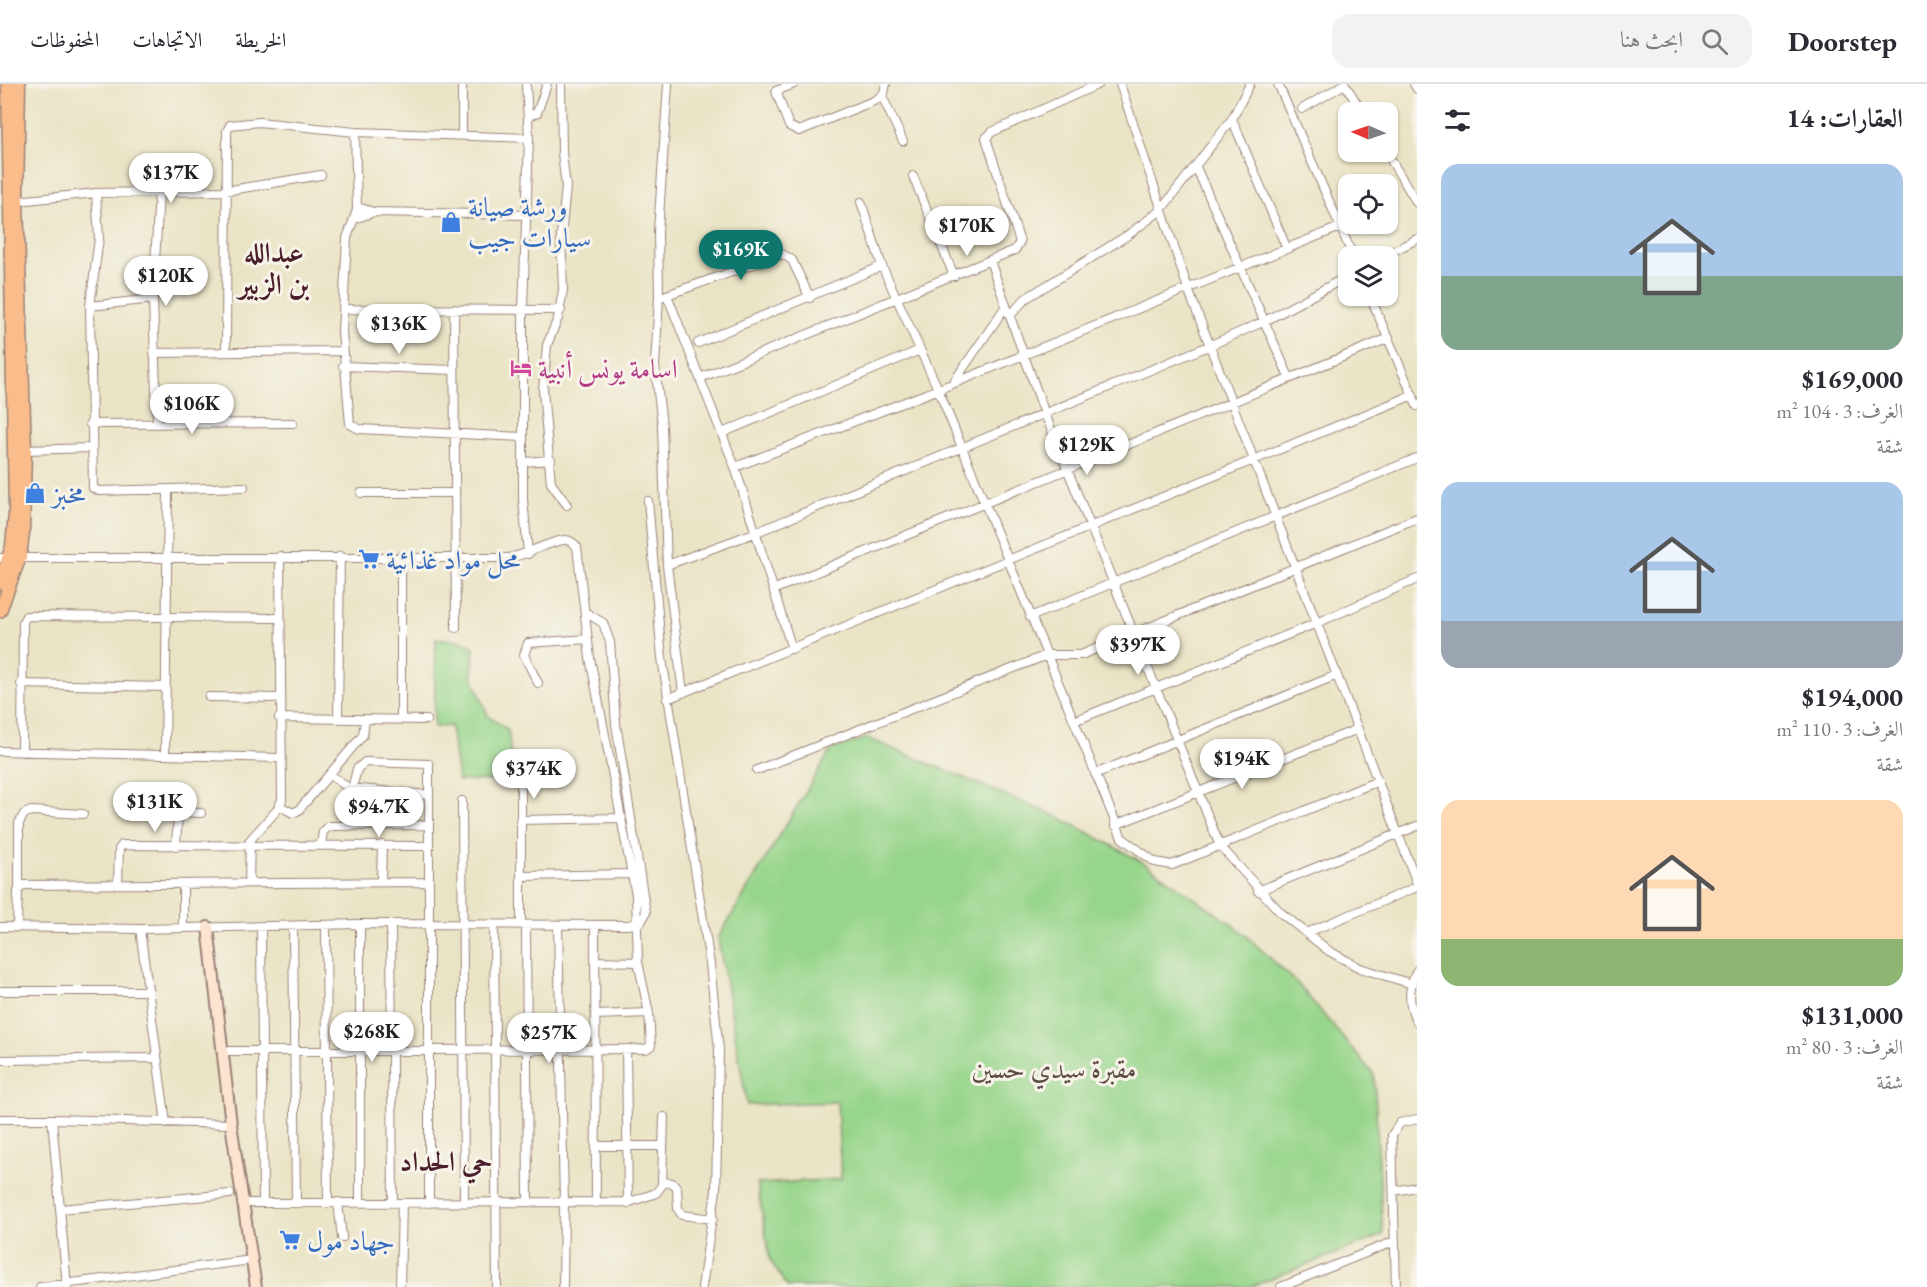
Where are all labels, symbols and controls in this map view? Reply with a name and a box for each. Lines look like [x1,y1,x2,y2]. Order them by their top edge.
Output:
search box [1332,14,1752,68]
text: Doorstep [1788,23,1897,59]
text: ابحث هنا [1620,25,1683,54]
icon: search [1698,25,1731,58]
text: المحفوظات [30,26,99,53]
text: الاتجاهات [132,26,202,53]
text: الخريطة [235,26,286,53]
text: العقارات: 14 [1786,101,1903,135]
north arrow [1338,102,1398,162]
map controls [1338,102,1398,306]
icon: filters [1441,104,1474,137]
pin: $137K [129,153,213,204]
text: $137K [143,159,199,185]
button: locate [1338,174,1398,234]
place label: ورشة صيانة سيارات جيب [468,189,591,255]
icon: home [1618,203,1726,311]
pin: $170K [925,206,1009,257]
shop icon: ورشة صيانة سيارات جيب [439,210,463,234]
text: $170K [939,212,995,238]
pin: $169K [699,230,783,281]
district label: عبدالله بن الزبير [235,234,310,302]
text: $169K [713,236,769,262]
button: layers [1338,246,1398,306]
pin: $120K [124,256,208,307]
text: $120K [138,262,194,288]
pin: $136K [357,304,441,355]
text: $136K [371,310,427,336]
place label: اسامة يونس أنبية [538,350,678,387]
hotel icon: اسامة يونس أنبية [509,356,533,380]
text: $169,000 [1802,362,1903,396]
pin: $106K [150,384,234,435]
text: $106K [164,390,220,416]
text: الغرف: 3 · 104 m² [1776,398,1903,424]
pin: $129K [1045,425,1129,476]
text: $129K [1059,431,1115,457]
text: شقة [1877,433,1903,459]
place label: مخبز [49,476,86,511]
shop icon: مخبز [23,481,47,505]
icon: home [1618,521,1726,629]
place label: محل مواد غذائية [386,542,521,579]
supermarket icon: محل مواد غذائية [357,547,381,571]
pin: $397K [1096,625,1180,676]
text: $397K [1110,631,1166,657]
text: $194,000 [1802,680,1903,714]
text: الغرف: 3 · 110 m² [1776,716,1903,742]
pin: $194K [1200,739,1284,790]
text: $194K [1214,745,1270,771]
pin: $374K [492,749,576,800]
text: شقة [1877,751,1903,777]
text: $374K [506,755,562,781]
pin: $131K [113,782,197,833]
pin: $94.7K [330,787,428,838]
text: $131K [127,788,183,814]
text: $94.7K [348,793,410,819]
icon: home [1618,839,1726,947]
text: $131,000 [1802,998,1903,1032]
pin: $268K [330,1012,414,1063]
pin: $257K [507,1013,591,1064]
text: $268K [344,1018,400,1044]
text: $257K [521,1019,577,1045]
text: الغرف: 3 · 80 m² [1786,1034,1903,1060]
park label: مقبرة سيدي حسين [971,1051,1137,1090]
text: شقة [1877,1069,1903,1095]
district label: حي الحداد [400,1143,492,1184]
place label: جهاد مول [307,1223,395,1258]
supermarket icon: جهاد مول [278,1228,302,1252]

